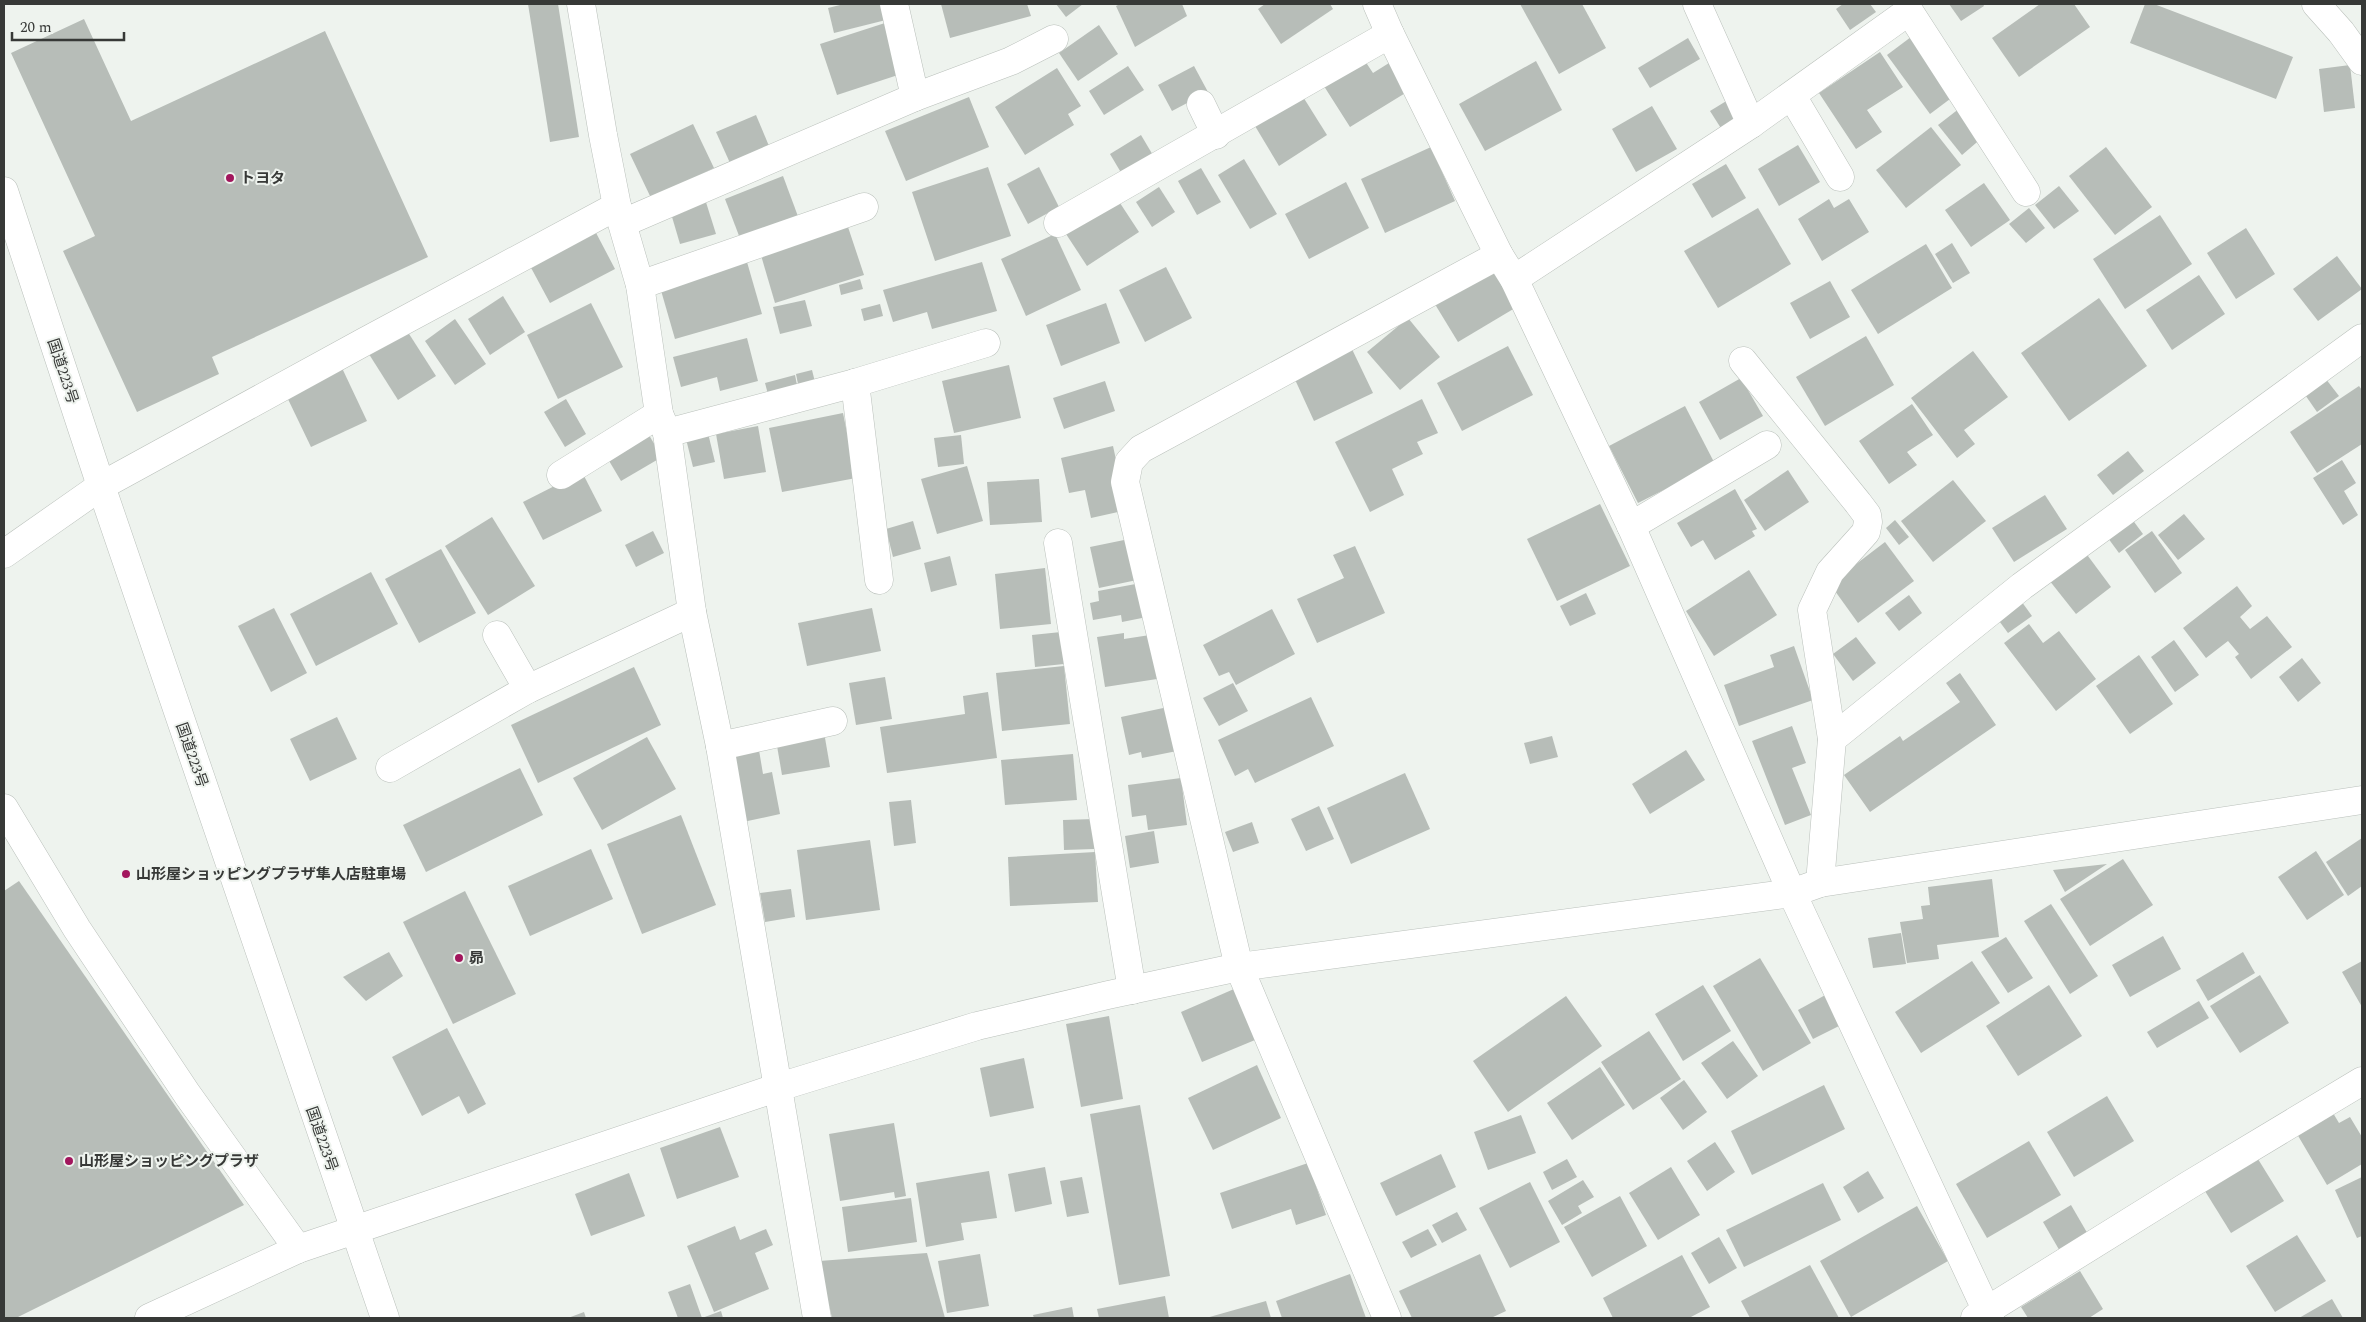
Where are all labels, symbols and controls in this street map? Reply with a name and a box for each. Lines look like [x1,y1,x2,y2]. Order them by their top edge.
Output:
scale bar [12,10,125,42]
text: 20 m [20,16,52,39]
place label: トヨタ [240,167,285,190]
marker: トヨタ [224,172,236,184]
street label: 国道223号 [41,335,84,407]
street label: 国道223号 [170,720,213,791]
place label: 山形屋ショッピングプラザ隼人店駐車場 [136,863,406,886]
marker: 山形屋ショッピングプラザ隼人店駐車場 [120,868,132,880]
place label: 昴 [469,947,484,970]
marker: 昴 [453,952,465,964]
street label: 国道223号 [300,1104,343,1175]
place label: 山形屋ショッピングプラザ [79,1150,259,1173]
marker: 山形屋ショッピングプラザ [63,1155,75,1167]

